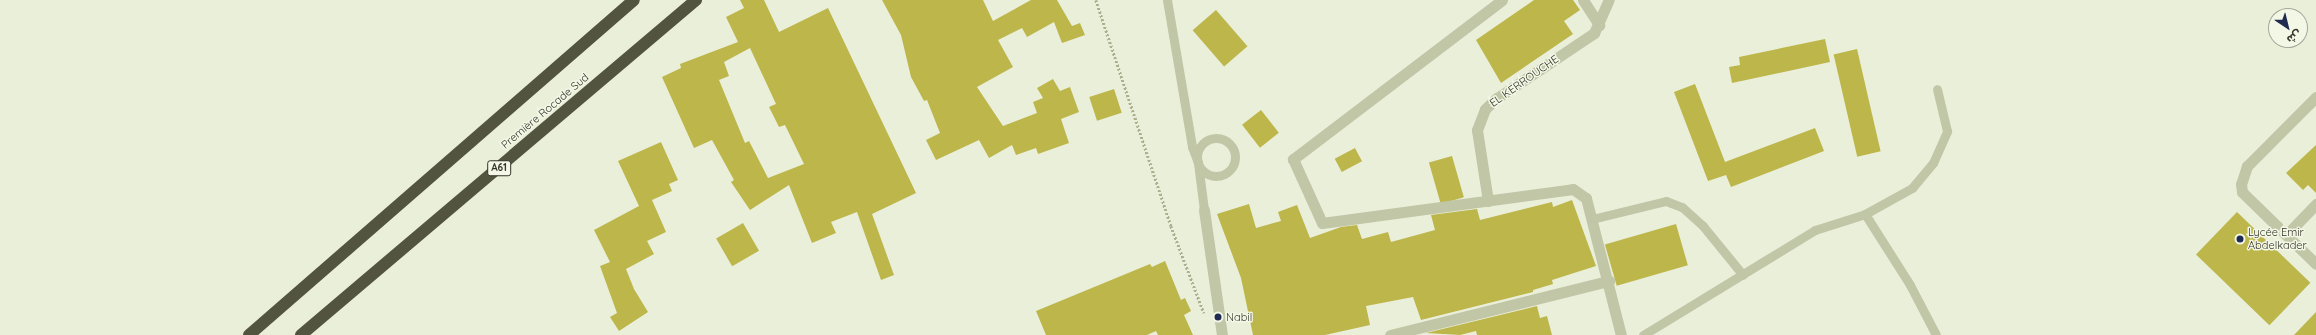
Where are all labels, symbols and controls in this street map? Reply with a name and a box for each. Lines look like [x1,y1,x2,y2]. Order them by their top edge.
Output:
north arrow [2268,8,2308,48]
text: ش [2284,27,2305,47]
street label: EL KERROUCHE [1487,52,1561,110]
street label: Première Rocade Sud [499,71,591,151]
road number: A61 [487,160,511,176]
place label: Lycée Emir Abdelkader [2248,226,2307,252]
marker: Lycée Emir Abdelkader [2235,234,2245,244]
place label: Nabil [1226,310,1252,324]
marker: Nabil [1213,312,1223,322]

